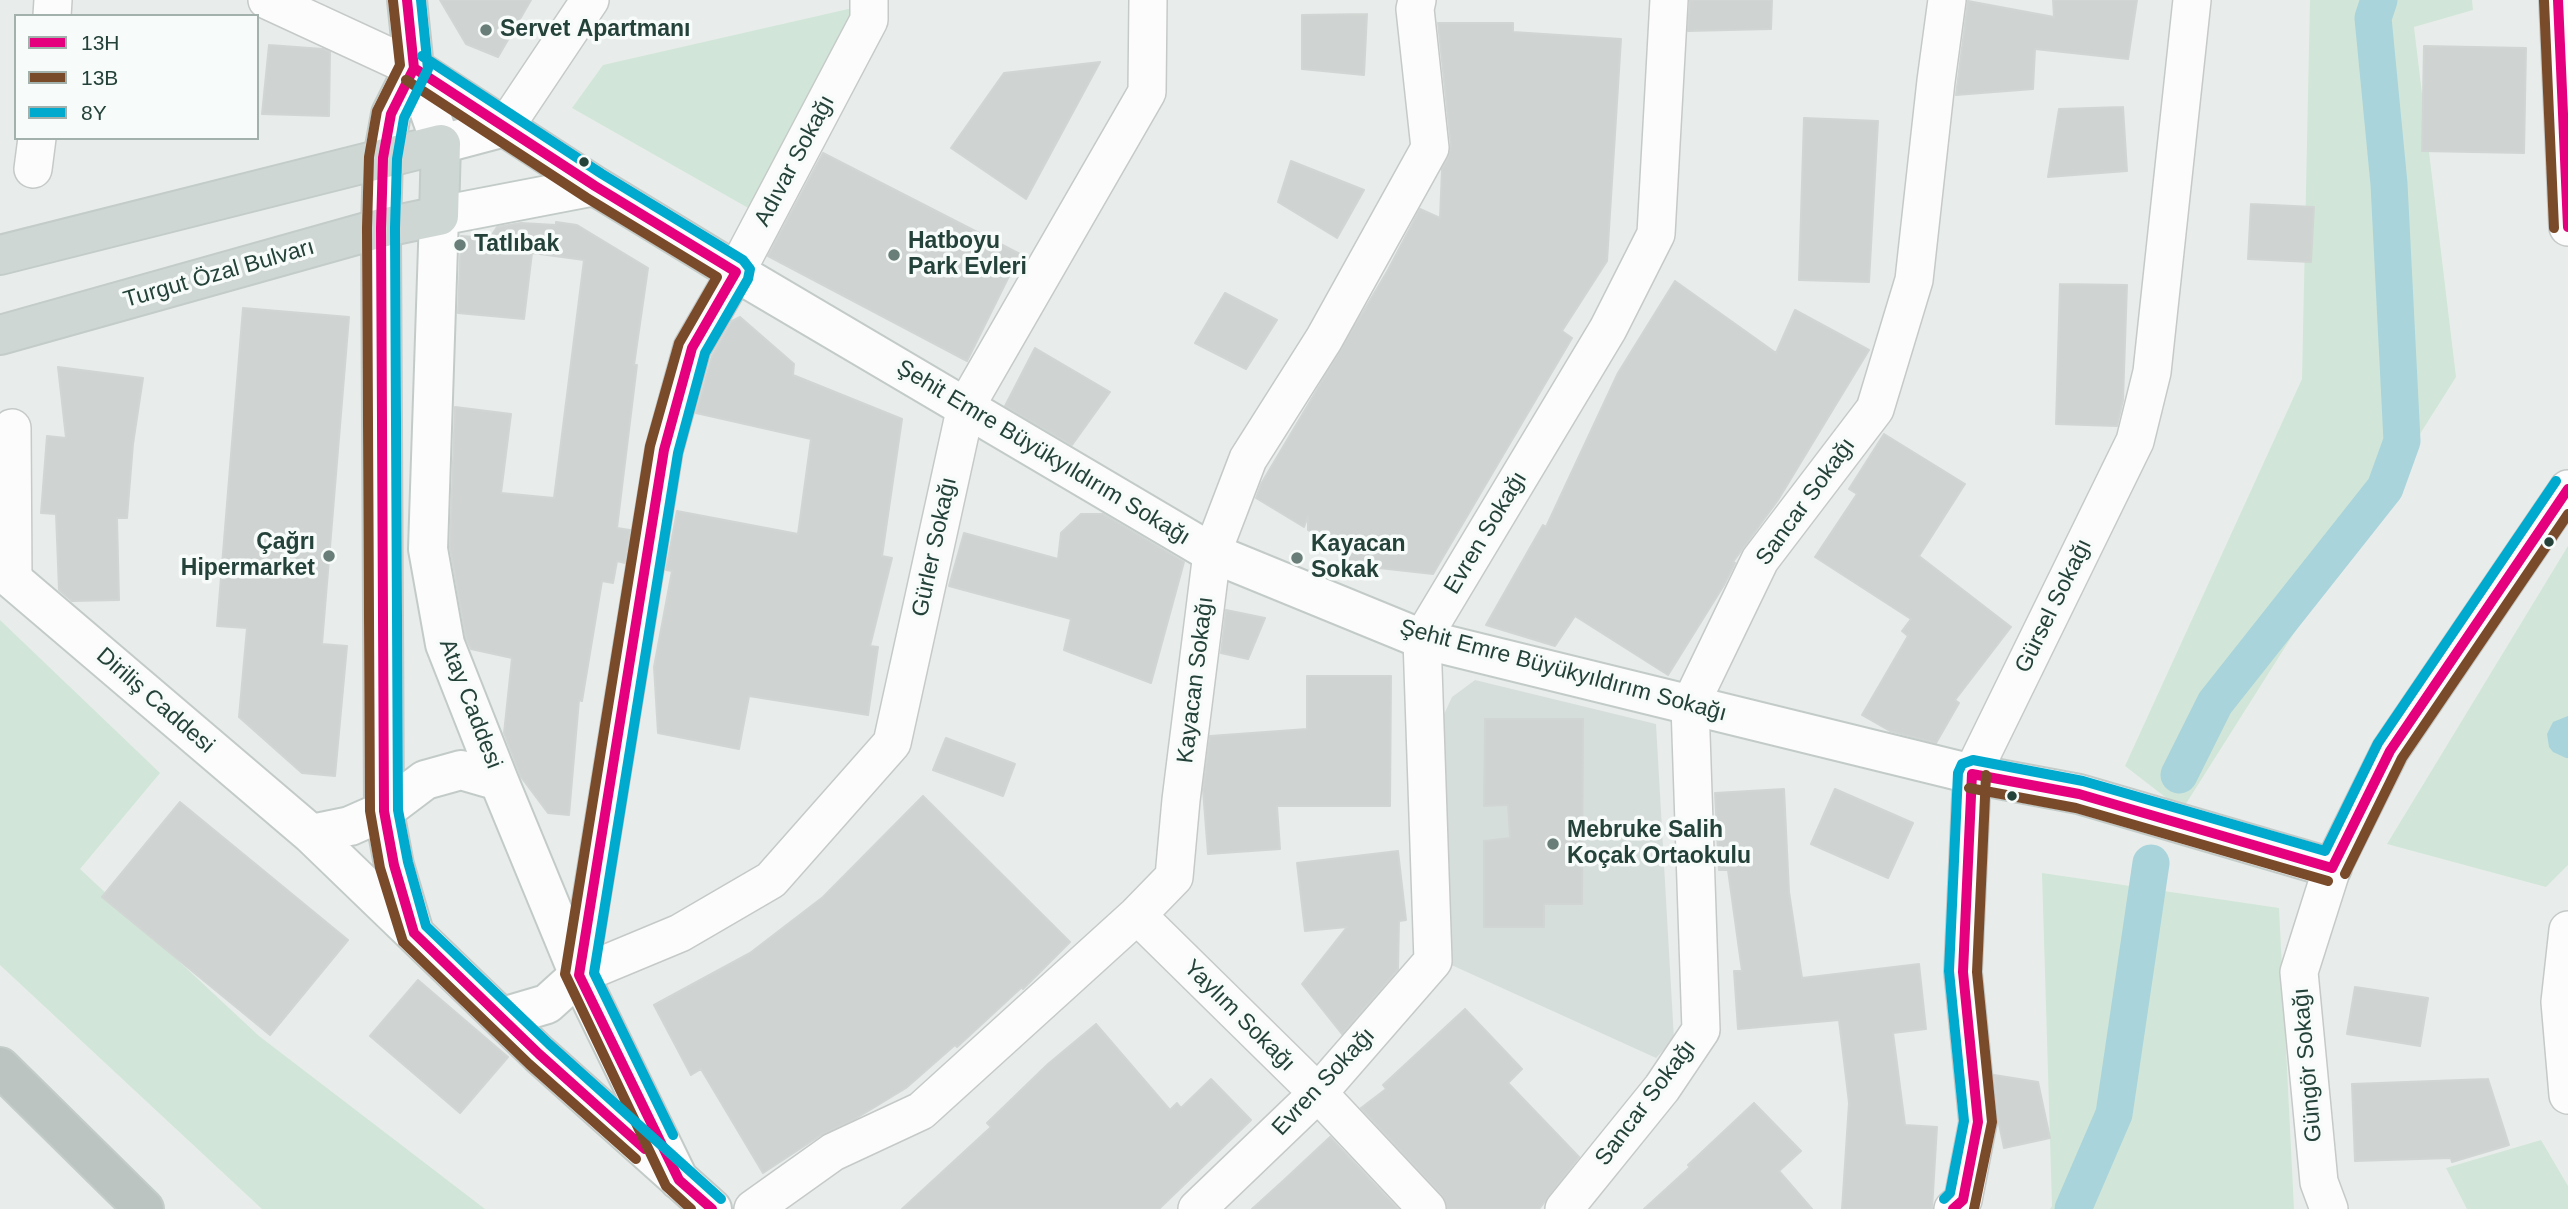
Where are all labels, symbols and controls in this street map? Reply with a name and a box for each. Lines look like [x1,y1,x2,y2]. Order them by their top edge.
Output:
legend [14,14,259,140]
place label: Servet Apartmanı [500,16,690,44]
marker: Servet Apartmanı [478,22,494,38]
text: 13H [81,31,120,54]
text: 13B [81,66,118,89]
street label: Adıvar Sokağı [749,91,841,231]
text: 8Y [81,101,107,124]
unlabelled marker [577,155,591,169]
place label: Hatboyu Park Evleri [908,228,1027,282]
place label: Tatlıbak [474,231,559,259]
street label: Turgut Özal Bulvarı [120,234,318,314]
marker: Tatlıbak [452,237,468,253]
marker: Hatboyu Park Evleri [886,247,902,263]
street label: Şehit Emre Büyükyıldırım Sokağı [891,354,1195,552]
street label: Sancar Sokağı [1750,433,1862,571]
street label: Evren Sokağı [1439,467,1533,599]
street label: Gürler Sokağı [907,475,963,619]
place label: Çağrı Hipermarket [181,529,315,583]
place label: Kayacan Sokak [1311,531,1406,585]
street label: Gürsel Sokağı [2010,534,2098,678]
unlabelled marker [2542,535,2556,549]
marker: Çağrı Hipermarket [321,548,337,564]
marker: Kayacan Sokak [1289,550,1305,566]
street label: Kayacan Sokağı [1172,595,1220,765]
street label: Şehit Emre Büyükyıldırım Sokağı [1396,614,1730,728]
street label: Atay Caddesi [433,635,507,773]
street label: Diriliş Caddesi [90,642,220,760]
unlabelled marker [2005,789,2019,803]
place label: Mebruke Salih Koçak Ortaokulu [1567,817,1751,871]
marker: Mebruke Salih Koçak Ortaokulu [1545,836,1561,852]
street label: Yaylım Sokağı [1177,954,1301,1078]
street label: Güngör Sokağı [2288,987,2328,1143]
street label: Evren Sokağı [1267,1022,1381,1142]
street label: Sancar Sokağı [1590,1034,1702,1172]

